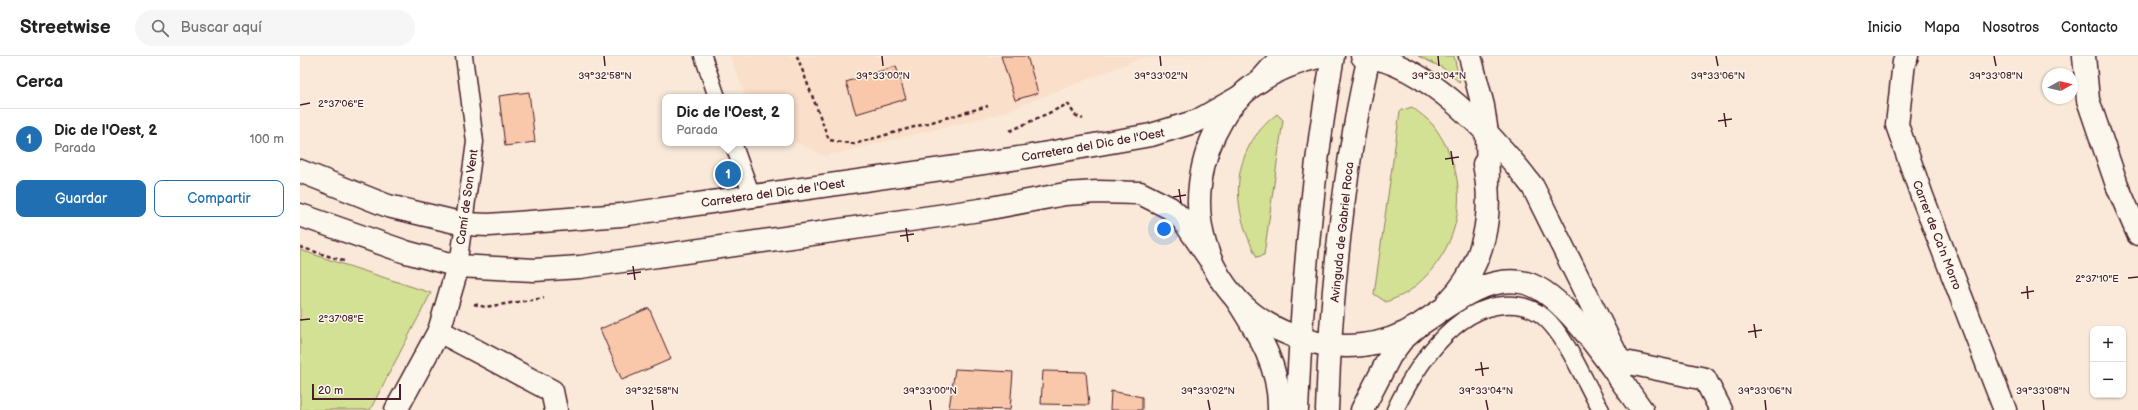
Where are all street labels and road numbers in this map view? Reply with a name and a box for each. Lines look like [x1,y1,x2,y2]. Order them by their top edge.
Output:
street label: Carretera del Dic de l'Oest [1020,125,1166,165]
street label: Camí de Son Vent [453,148,482,246]
street label: Avinguda de Gabriel Roca [1328,161,1357,303]
street label: Carretera del Dic de l'Oest [700,176,846,211]
street label: Carrer de Ca'n Morro [1909,178,1964,292]

